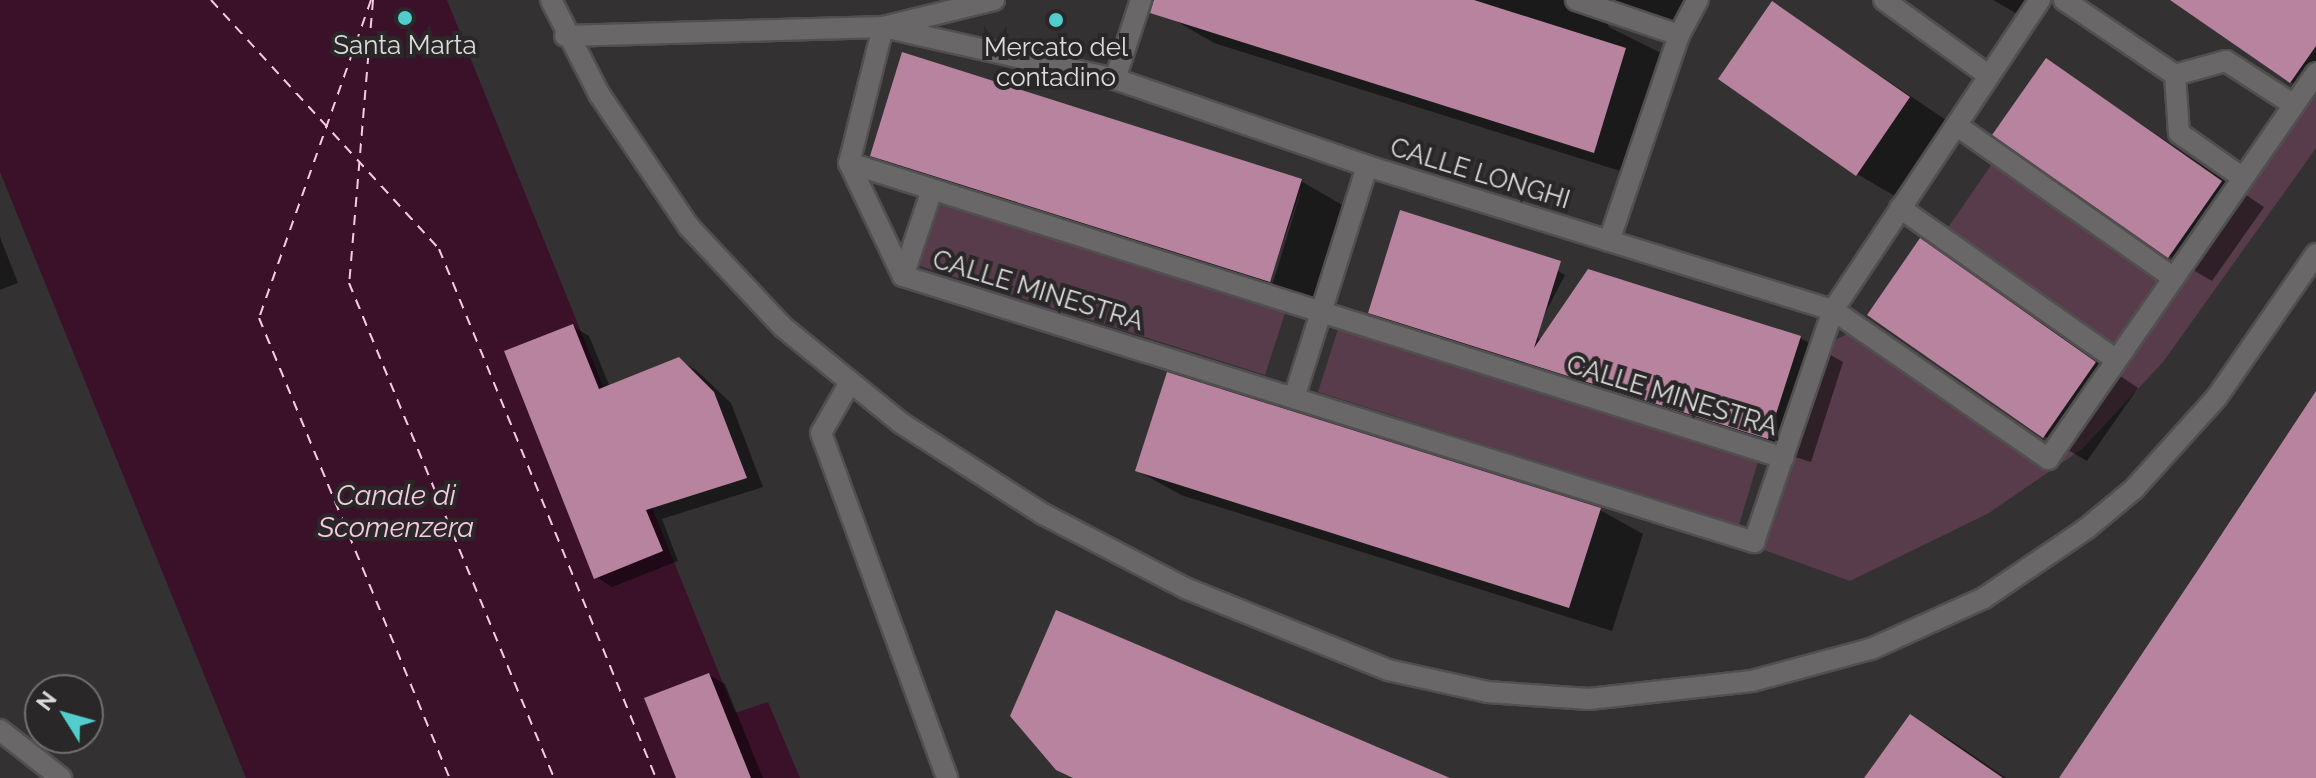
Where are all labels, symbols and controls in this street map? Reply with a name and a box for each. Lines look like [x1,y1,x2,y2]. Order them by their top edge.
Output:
marker: Santa Marta [396,9,414,27]
marker: Mercato del contadino [1047,11,1065,29]
place label: Santa Marta [333,30,477,62]
place label: Mercato del contadino [984,32,1128,94]
street label: CALLE LONGHI [1386,132,1574,216]
street label: CALLE MINESTRA [929,244,1147,338]
street label: CALLE MINESTRA [1563,349,1781,443]
water label: Canale di Scomenzera [318,479,474,545]
north arrow [24,674,104,754]
text: N [31,686,62,715]

